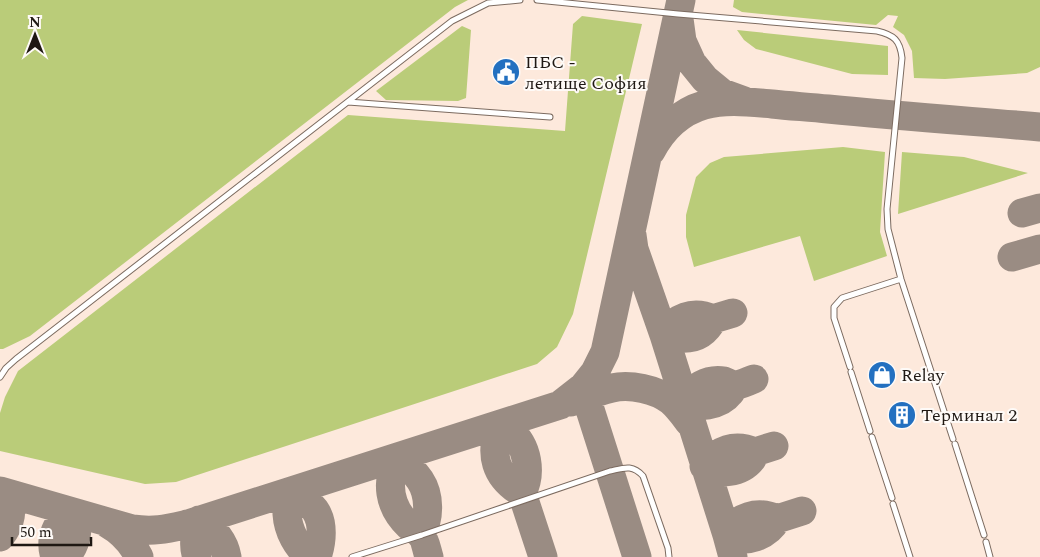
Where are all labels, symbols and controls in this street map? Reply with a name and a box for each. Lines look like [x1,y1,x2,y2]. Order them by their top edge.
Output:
north arrow [10,10,60,60]
text: N [29,12,41,33]
place label: ПБС - летище София [525,49,647,97]
public building icon: ПБС - летище София [491,57,521,87]
shop icon: Relay [867,360,897,390]
place label: Relay [901,362,946,389]
building icon: Терминал 2 [887,400,917,430]
place label: Терминал 2 [921,402,1017,429]
scale bar [12,514,91,546]
text: 50 m [20,521,52,544]

